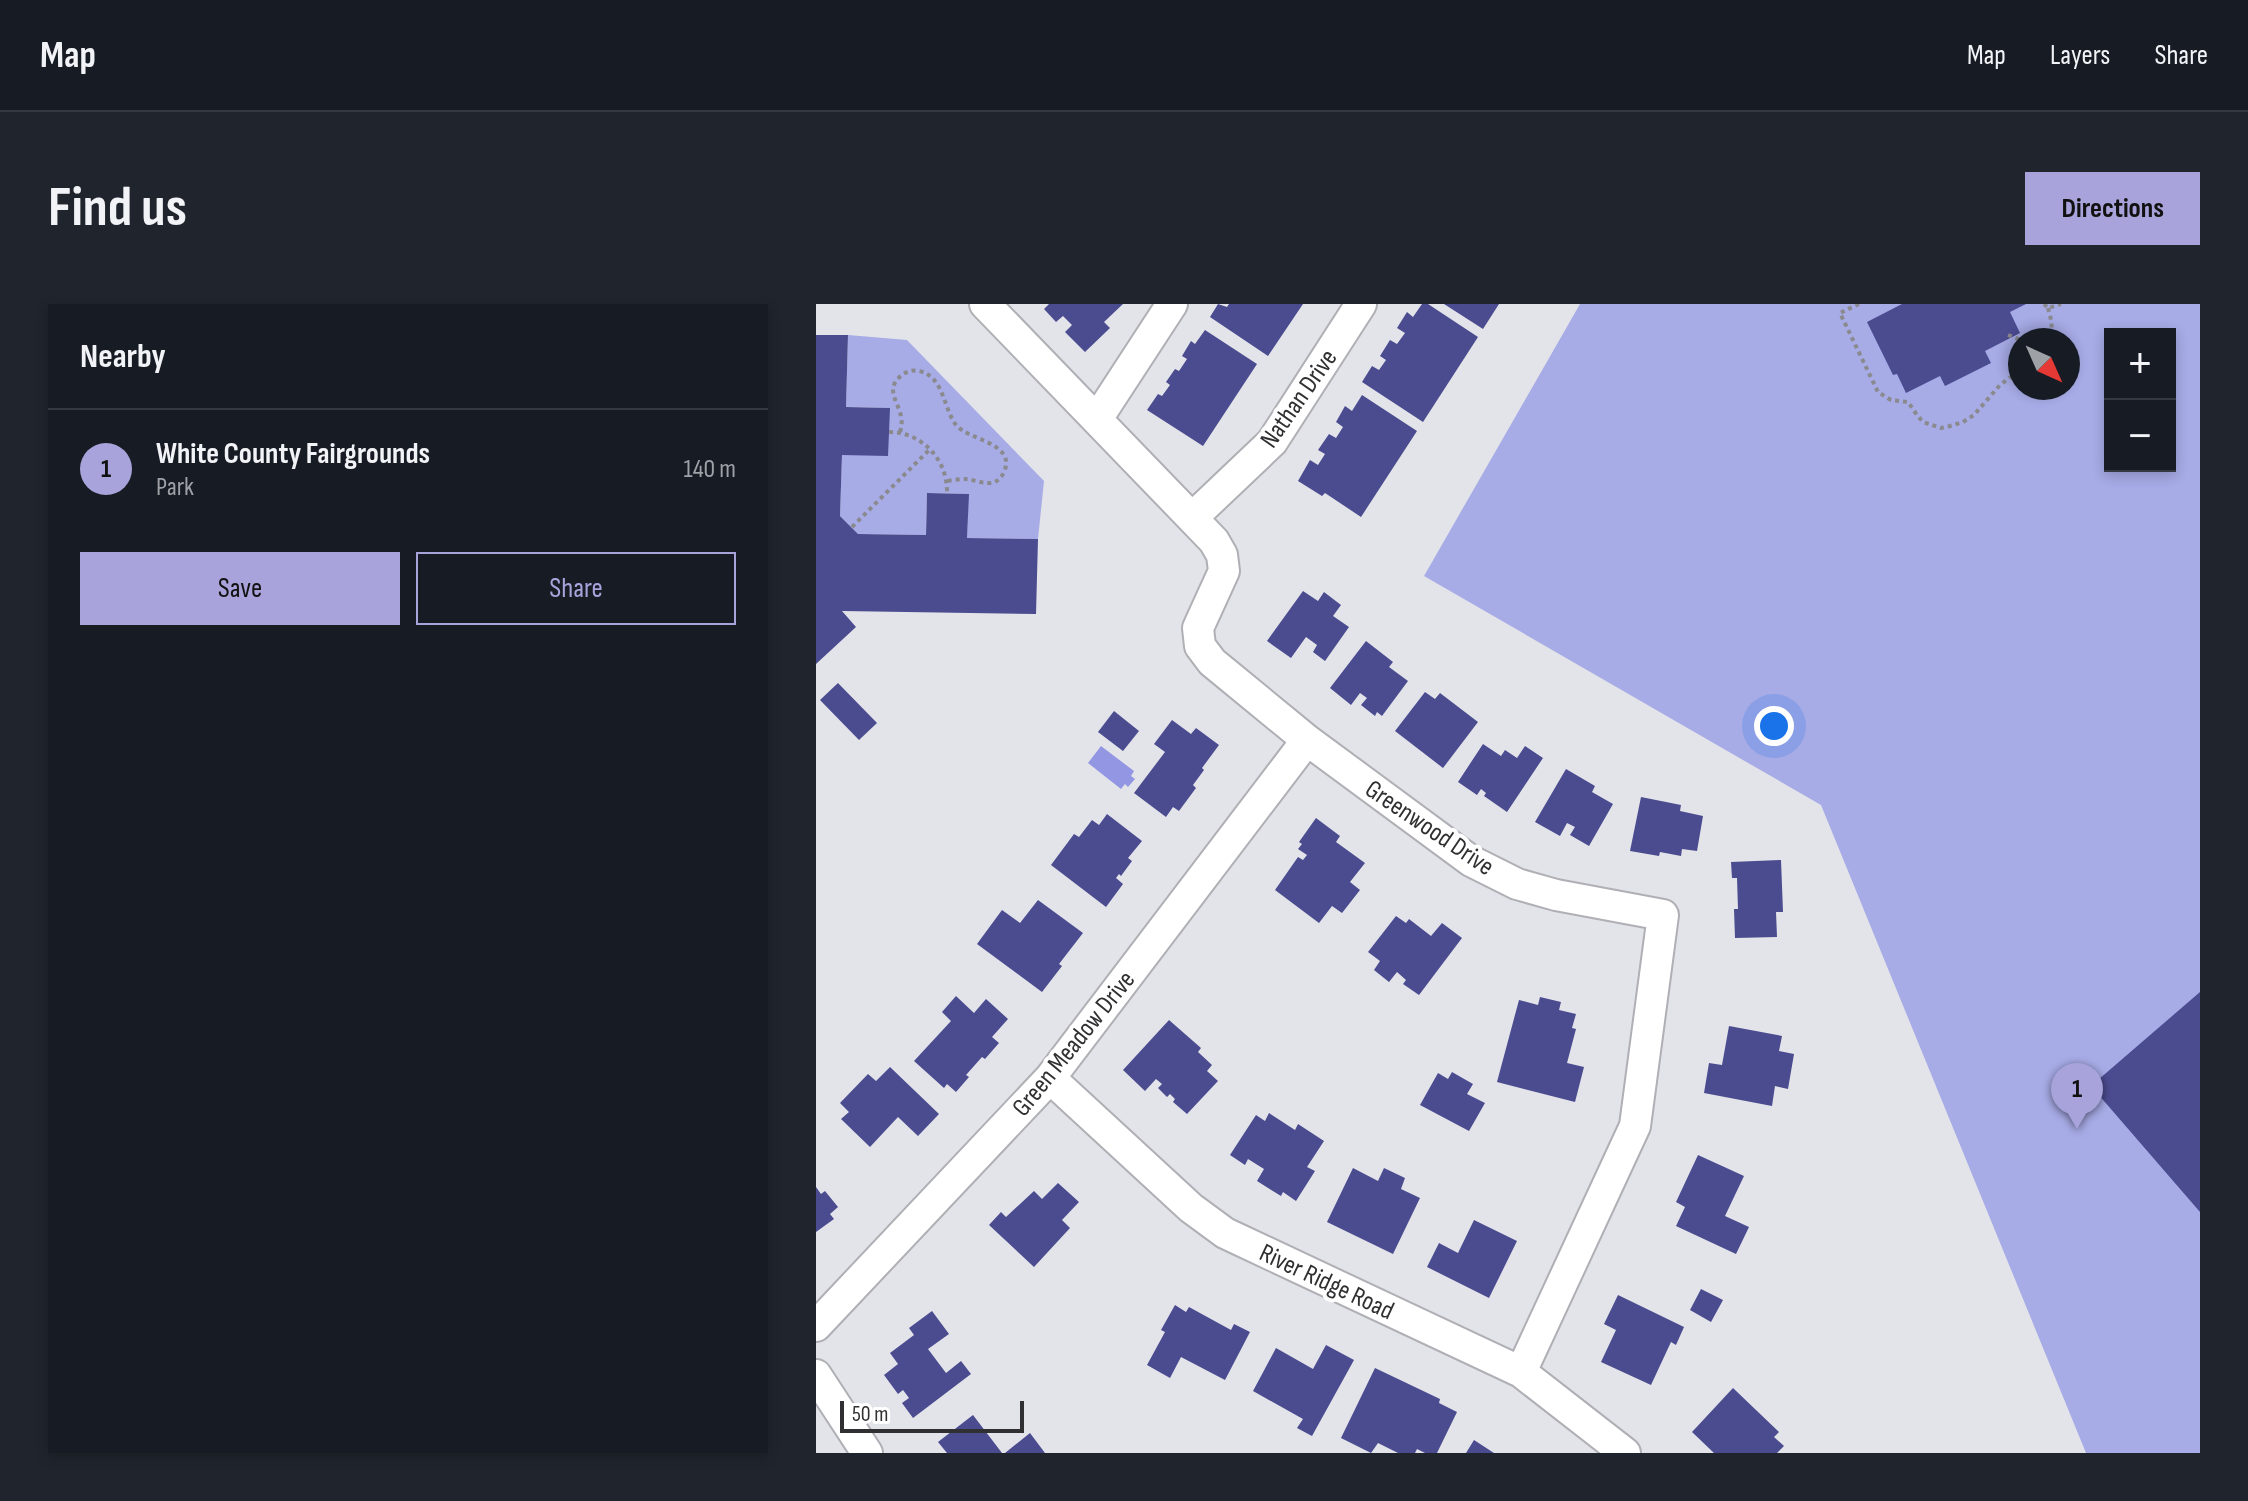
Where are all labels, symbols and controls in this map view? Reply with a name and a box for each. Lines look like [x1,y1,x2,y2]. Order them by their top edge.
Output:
text: Map [40,33,96,78]
text: Map [1967,39,2006,72]
text: Layers [2050,39,2110,72]
text: Share [2154,39,2208,72]
button: Directions [2025,172,2200,245]
text: Find us [48,175,187,242]
north arrow [2008,328,2080,400]
map controls [2104,328,2176,472]
button: + [2104,328,2176,400]
text: Nearby [80,336,166,377]
street label: Nathan Drive [1254,344,1344,454]
button: − [2104,400,2176,472]
text: White County Fairgrounds [156,436,430,472]
text: 1 [101,454,111,485]
text: 140 m [684,454,736,485]
text: Park [156,472,194,503]
button: Save [80,552,400,625]
button: Share [416,552,736,625]
your location [1754,706,1794,746]
street label: Greenwood Drive [1359,774,1499,883]
street label: Green Meadow Drive [1006,965,1142,1123]
pin: 1 [2051,1063,2103,1129]
street label: River Ridge Road [1254,1238,1398,1327]
scale bar [840,1397,1024,1433]
text: 50 m [852,1401,888,1428]

